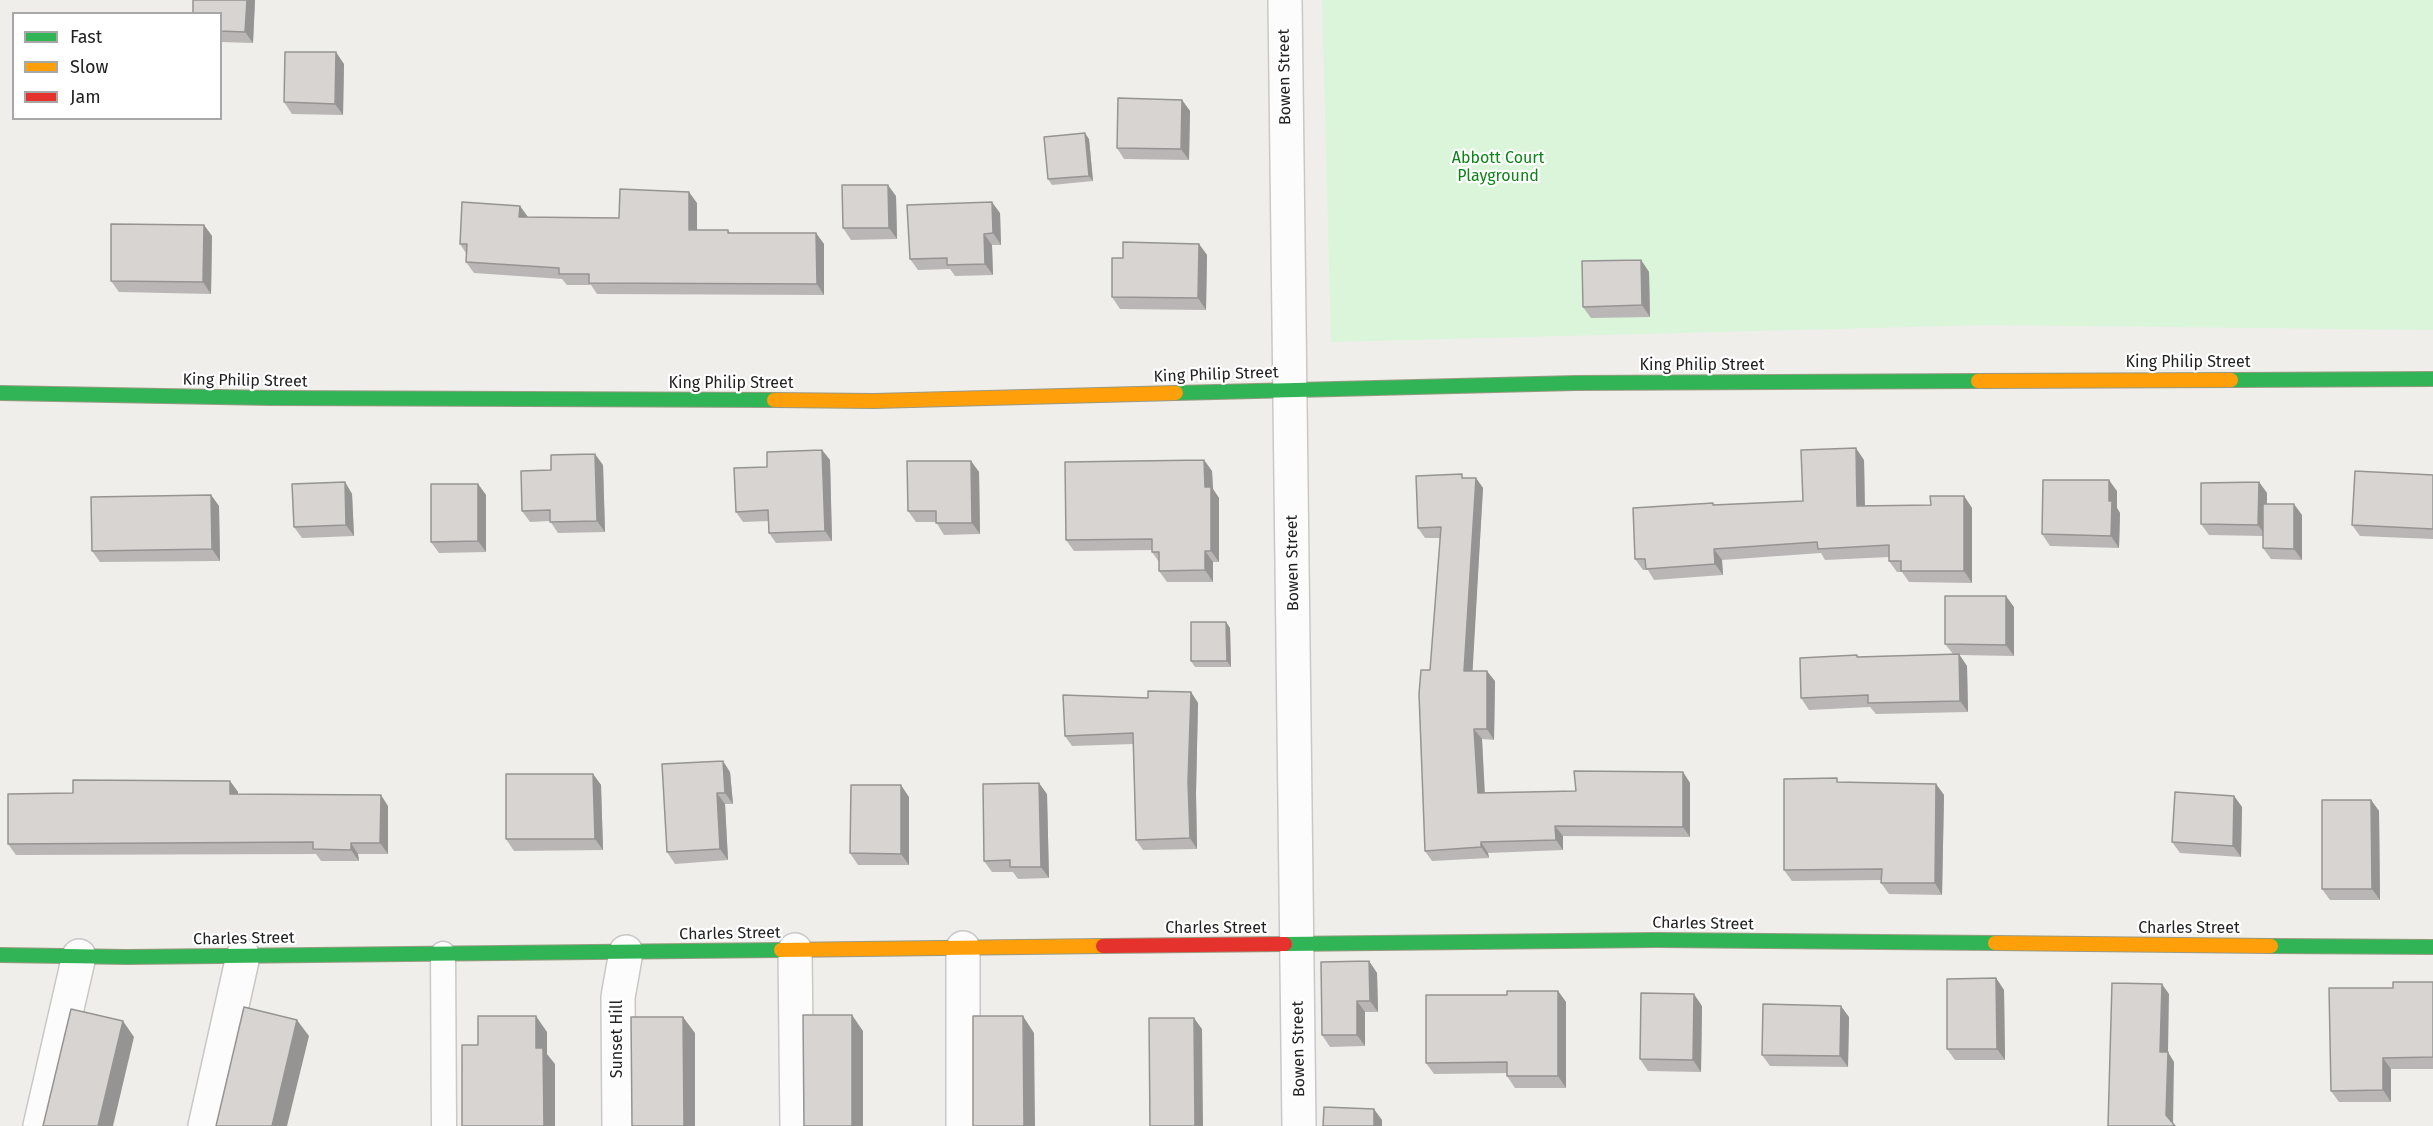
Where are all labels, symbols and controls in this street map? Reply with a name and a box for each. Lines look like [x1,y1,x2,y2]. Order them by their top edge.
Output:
legend [12,12,222,120]
text: Fast [70,26,102,48]
street label: Bowen Street [1275,29,1295,125]
text: Slow [70,56,108,78]
text: Jam [70,86,101,108]
park label: Abbott Court Playground [1452,149,1544,187]
street label: King Philip Street [2125,353,2251,373]
street label: King Philip Street [1639,356,1765,376]
street label: King Philip Street [1153,363,1279,387]
street label: King Philip Street [182,370,308,392]
street label: King Philip Street [668,374,794,394]
street label: Bowen Street [1283,515,1303,611]
street label: Charles Street [1652,914,1754,934]
street label: Charles Street [1165,919,1267,939]
street label: Charles Street [2138,919,2240,939]
street label: Charles Street [679,924,781,944]
street label: Charles Street [193,929,295,949]
street label: Sunset Hill [608,1000,628,1078]
street label: Bowen Street [1289,1001,1309,1097]

